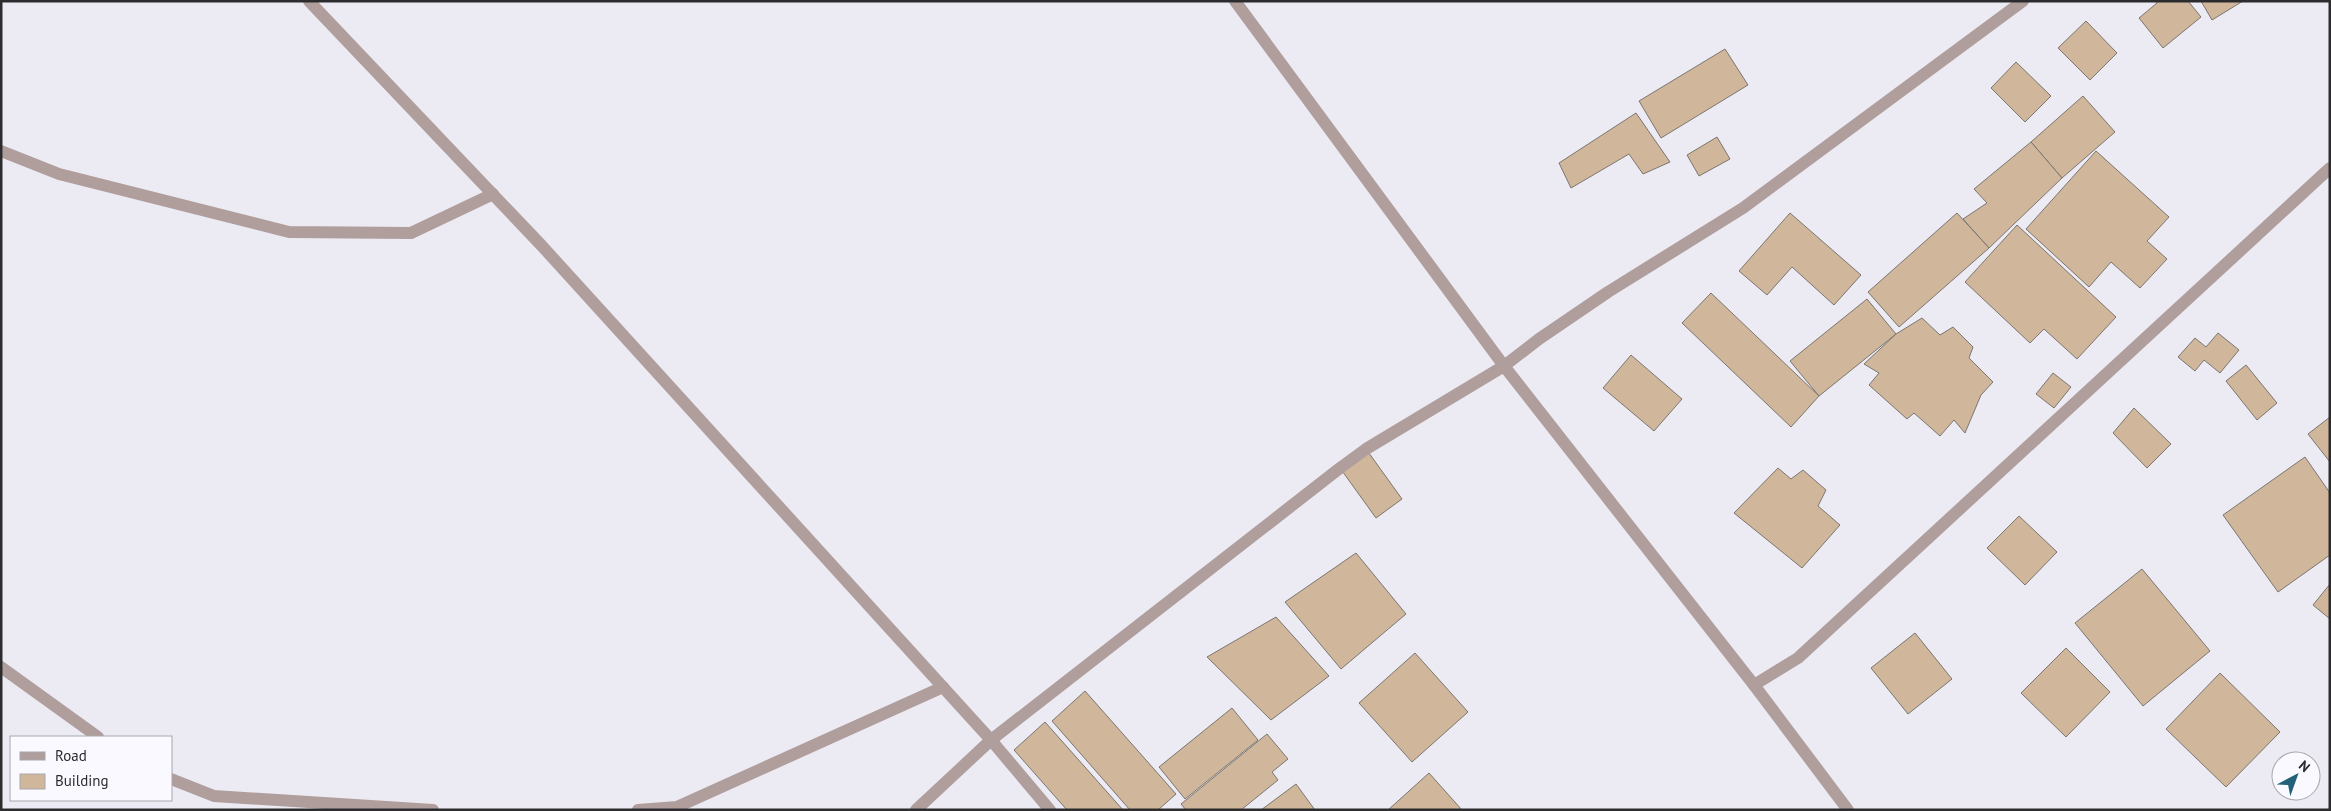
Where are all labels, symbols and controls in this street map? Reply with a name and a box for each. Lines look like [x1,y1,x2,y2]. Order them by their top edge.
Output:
legend [10,736,172,801]
text: Road [55,746,87,765]
north arrow [2271,751,2321,801]
text: N [2295,756,2314,776]
text: Building [55,771,109,790]

